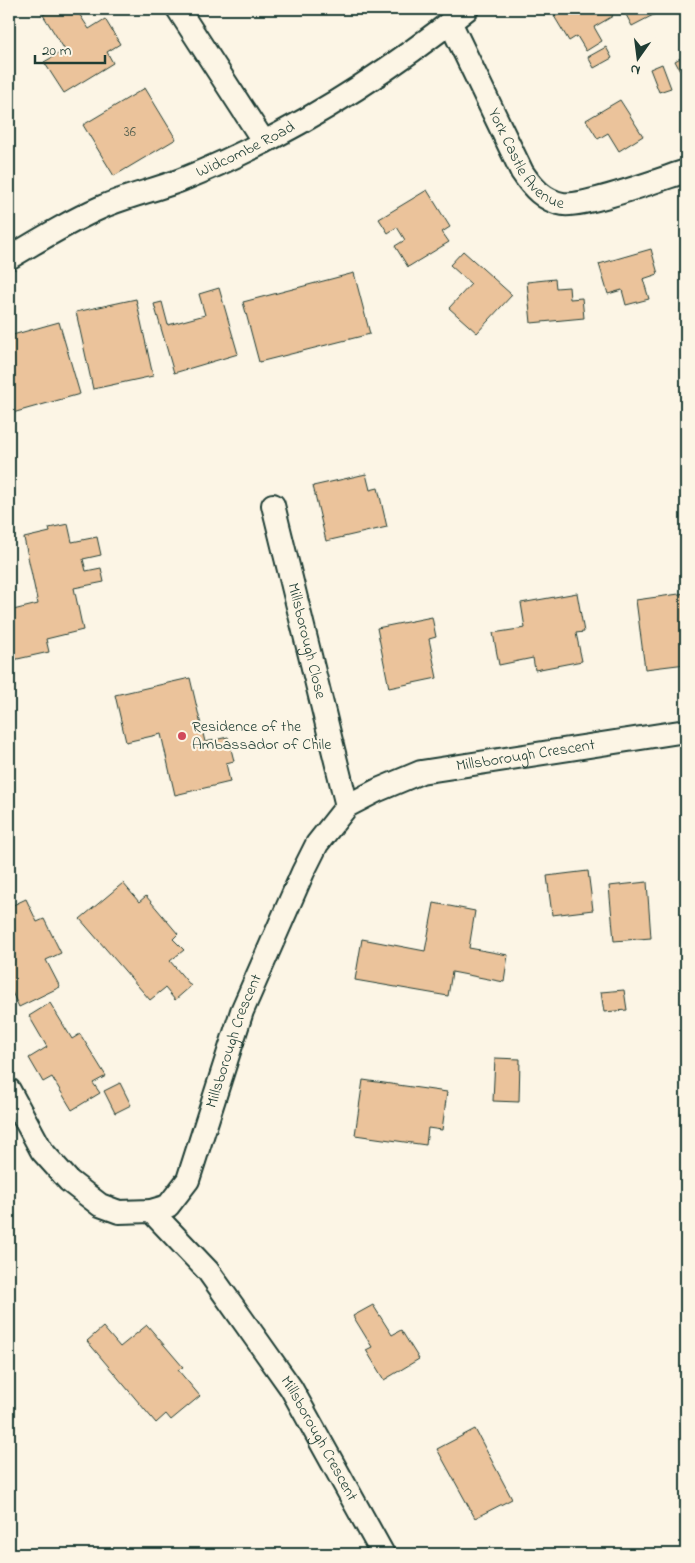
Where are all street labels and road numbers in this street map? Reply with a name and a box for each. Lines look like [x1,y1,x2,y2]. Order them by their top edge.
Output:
street label: York Castle Avenue [481,104,567,216]
street label: Widcombe Road [193,116,300,184]
street label: Millsborough Close [281,580,332,702]
street label: Millsborough Crescent [455,733,597,778]
street label: Millsborough Crescent [200,970,269,1111]
street label: Millsborough Crescent [274,1371,364,1506]

